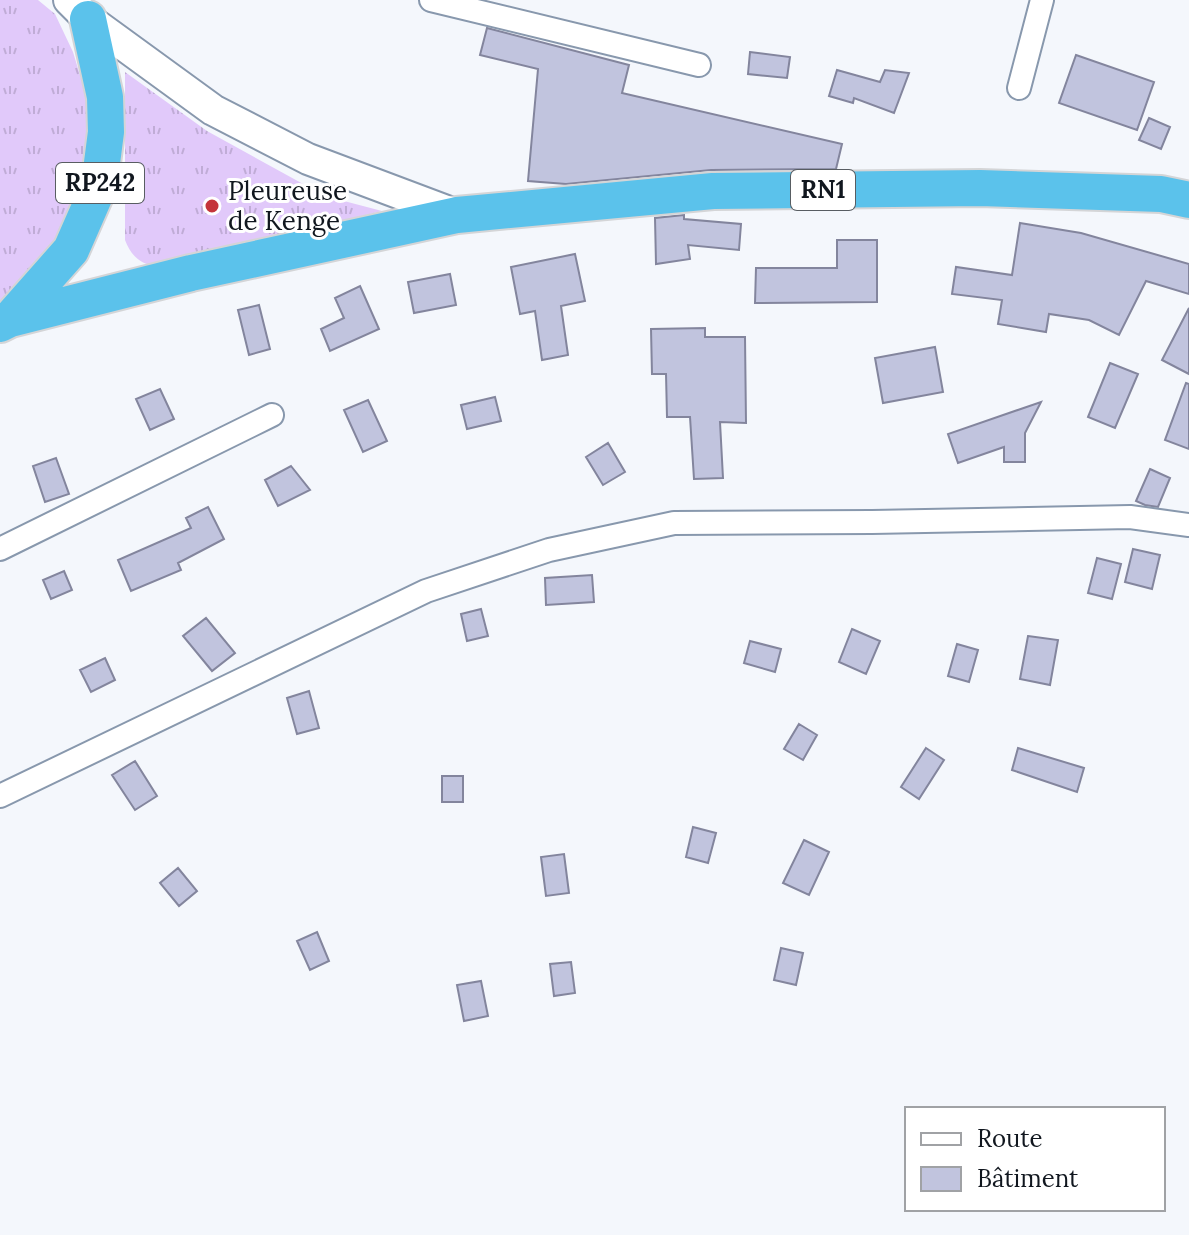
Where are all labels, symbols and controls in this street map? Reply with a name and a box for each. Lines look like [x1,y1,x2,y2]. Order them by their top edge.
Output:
road number: RP242 [56,163,144,203]
road number: RN1 [791,170,855,210]
place label: Pleureuse de Kenge [228,174,347,237]
marker: Pleureuse de Kenge [203,197,221,215]
legend [905,1107,1165,1211]
text: Route [977,1123,1043,1154]
text: Bâtiment [977,1163,1079,1194]

